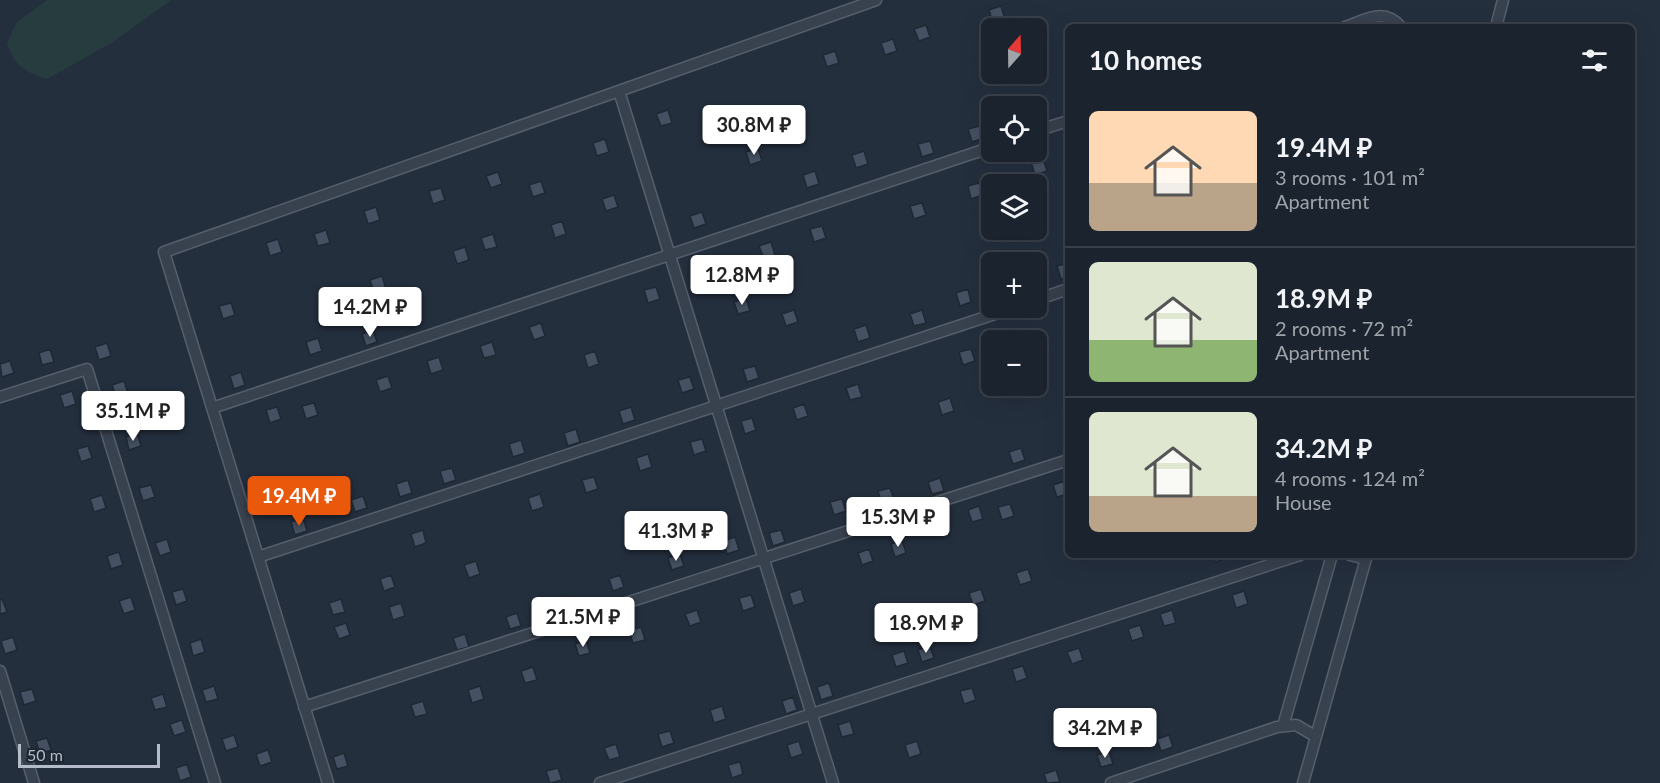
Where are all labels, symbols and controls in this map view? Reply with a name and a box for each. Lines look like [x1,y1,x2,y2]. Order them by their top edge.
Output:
north arrow [981,18,1047,84]
map controls [981,18,1047,396]
text: 10 homes [1089,44,1202,76]
icon: filters [1578,44,1611,77]
button: locate [981,96,1047,162]
pin: 30.8M ₽ [699,105,809,156]
text: 30.8M ₽ [717,112,791,136]
text: 19.4M ₽ [1275,131,1372,163]
icon: home [1137,135,1209,207]
text: 3 rooms · 101 m² [1275,165,1425,189]
button: layers [981,174,1047,240]
text: Apartment [1275,189,1369,213]
button: + [981,252,1047,318]
pin: 12.8M ₽ [687,255,797,306]
text: 12.8M ₽ [705,262,779,286]
text: 18.9M ₽ [1275,282,1372,314]
icon: home [1137,286,1209,358]
pin: 14.2M ₽ [315,287,425,338]
text: 14.2M ₽ [333,294,407,318]
text: 2 rooms · 72 m² [1275,316,1413,340]
button: − [981,330,1047,396]
text: Apartment [1275,340,1369,364]
pin: 35.1M ₽ [78,391,188,442]
text: 35.1M ₽ [96,398,170,422]
text: 34.2M ₽ [1275,432,1372,464]
icon: home [1137,436,1209,508]
text: 4 rooms · 124 m² [1275,466,1425,490]
pin: 19.4M ₽ [244,476,354,527]
text: 19.4M ₽ [262,483,336,507]
text: House [1275,490,1332,514]
pin: 15.3M ₽ [843,497,953,548]
text: 15.3M ₽ [861,504,935,528]
pin: 41.3M ₽ [621,511,731,562]
text: 41.3M ₽ [639,518,713,542]
pin: 21.5M ₽ [528,597,638,648]
pin: 18.9M ₽ [871,603,981,654]
text: 21.5M ₽ [546,604,620,628]
text: 18.9M ₽ [889,610,963,634]
pin: 34.2M ₽ [1050,708,1160,759]
text: 34.2M ₽ [1068,715,1142,739]
scale bar [18,741,160,768]
text: 50 m [27,745,63,764]

